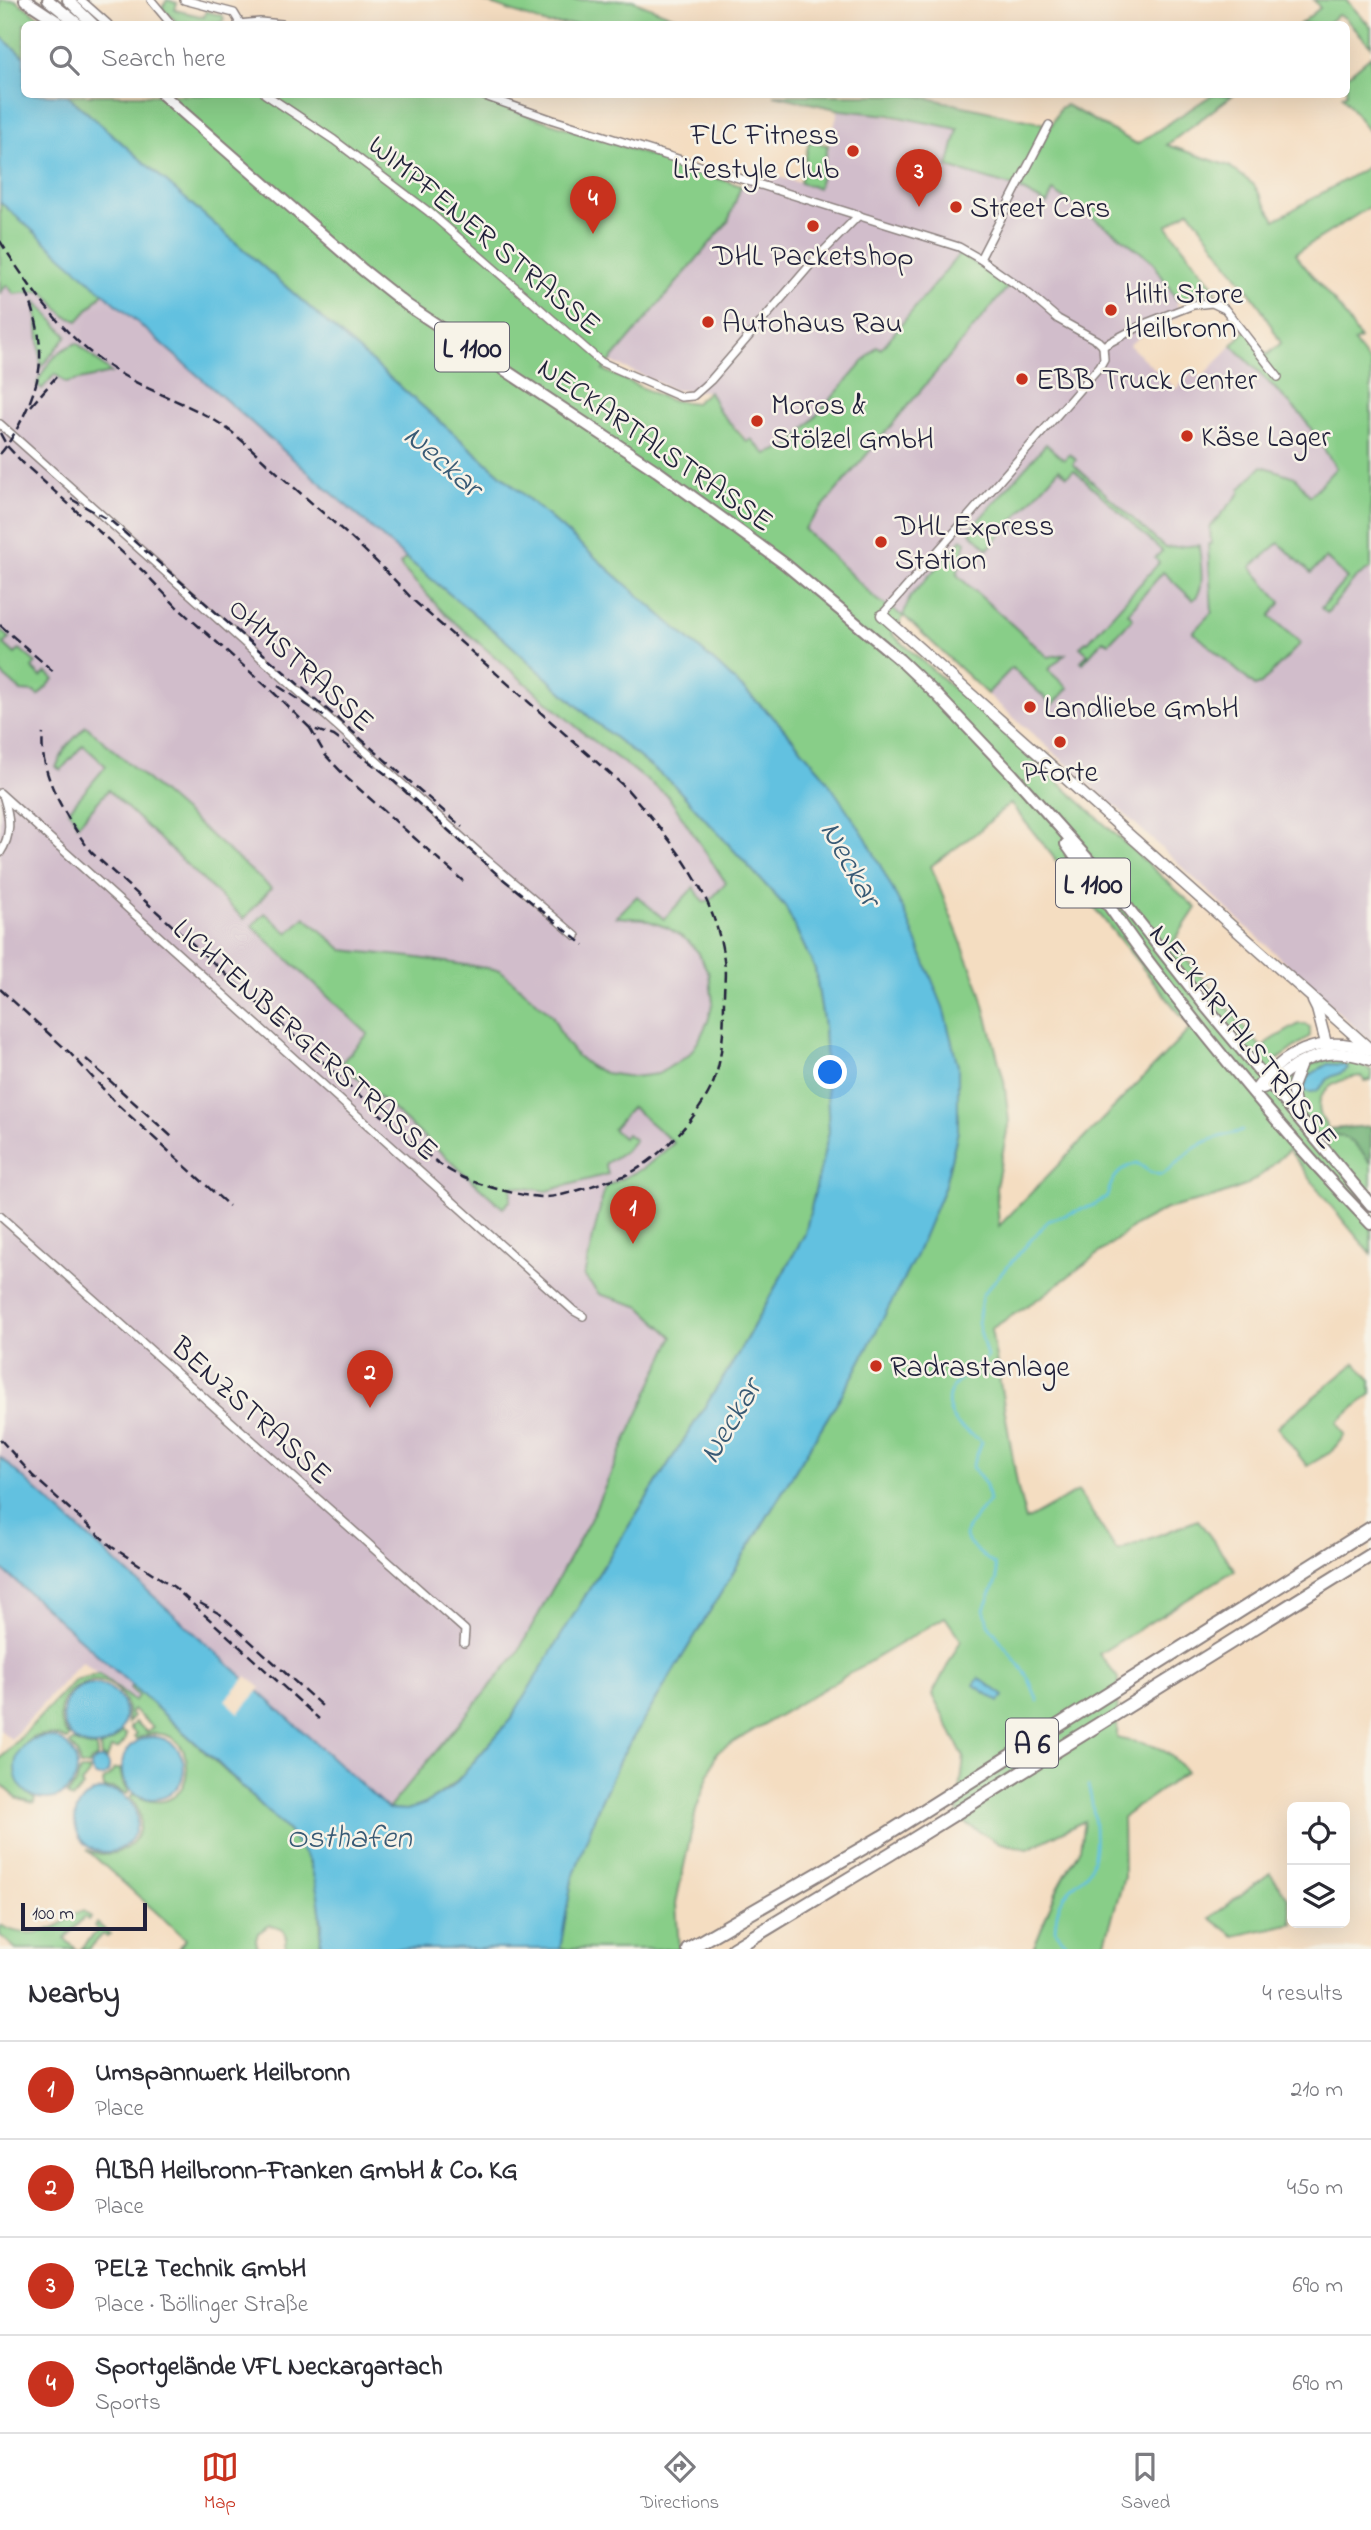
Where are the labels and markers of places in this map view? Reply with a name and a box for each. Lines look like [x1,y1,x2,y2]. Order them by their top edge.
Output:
place label: FLC Fitness Lifestyle Club [673,115,839,193]
marker: FLC Fitness Lifestyle Club [845,143,861,159]
pin: 3 [896,149,942,207]
pin: 4 [570,176,616,234]
place label: Street Cars [970,188,1110,232]
marker: Street Cars [948,199,964,215]
marker: DHL Packetshop [805,218,821,234]
place label: DHL Packetshop [711,236,914,280]
place label: Hilti Store Heilbronn [1125,274,1244,352]
marker: Hilti Store Heilbronn [1103,302,1119,318]
place label: Autohaus Rau [722,303,902,347]
marker: Autohaus Rau [700,314,716,330]
place label: EBB Truck Center [1036,360,1258,404]
marker: EBB Truck Center [1014,371,1030,387]
place label: Moros & Stölzel GmbH [771,385,934,463]
marker: Moros & Stölzel GmbH [749,413,765,429]
place label: Käse Lager [1201,417,1331,461]
marker: Käse Lager [1179,428,1195,444]
place label: DHL Express Station [894,506,1054,584]
marker: DHL Express Station [873,534,889,550]
place label: Landliebe GmbH [1044,688,1239,732]
marker: Landliebe GmbH [1022,699,1038,715]
marker: Pforte [1052,734,1068,750]
place label: Pforte [1022,752,1099,796]
pin: 1 [610,1186,656,1244]
place label: Radrastanlage [890,1347,1070,1391]
pin: 2 [347,1350,393,1408]
marker: Radrastanlage [868,1358,884,1374]

